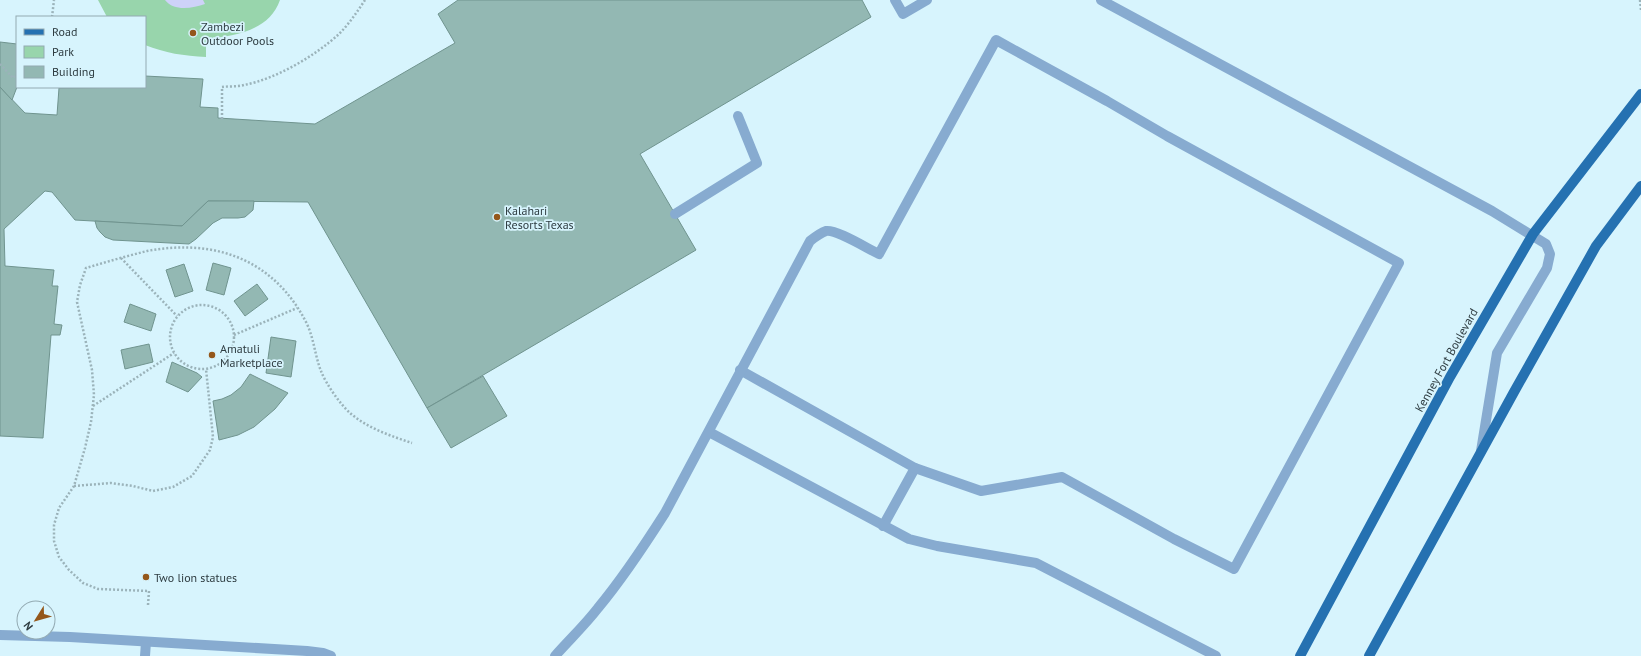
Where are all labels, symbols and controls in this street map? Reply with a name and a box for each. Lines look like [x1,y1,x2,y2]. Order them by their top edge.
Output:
legend [16,16,146,88]
place label: Zambezi Outdoor Pools [201,19,274,48]
text: Road [52,24,77,39]
marker: Zambezi Outdoor Pools [188,28,198,38]
text: Park [52,44,74,59]
text: Building [52,64,95,79]
place label: Kalahari Resorts Texas [505,203,574,232]
marker: Kalahari Resorts Texas [492,212,502,222]
street label: Kenney Fort Boulevard [1411,306,1481,414]
place label: Amatuli Marketplace [220,341,282,370]
marker: Amatuli Marketplace [207,350,217,360]
place label: Two lion statues [154,570,237,585]
marker: Two lion statues [141,572,151,582]
north arrow [16,600,56,640]
text: N [20,619,36,633]

